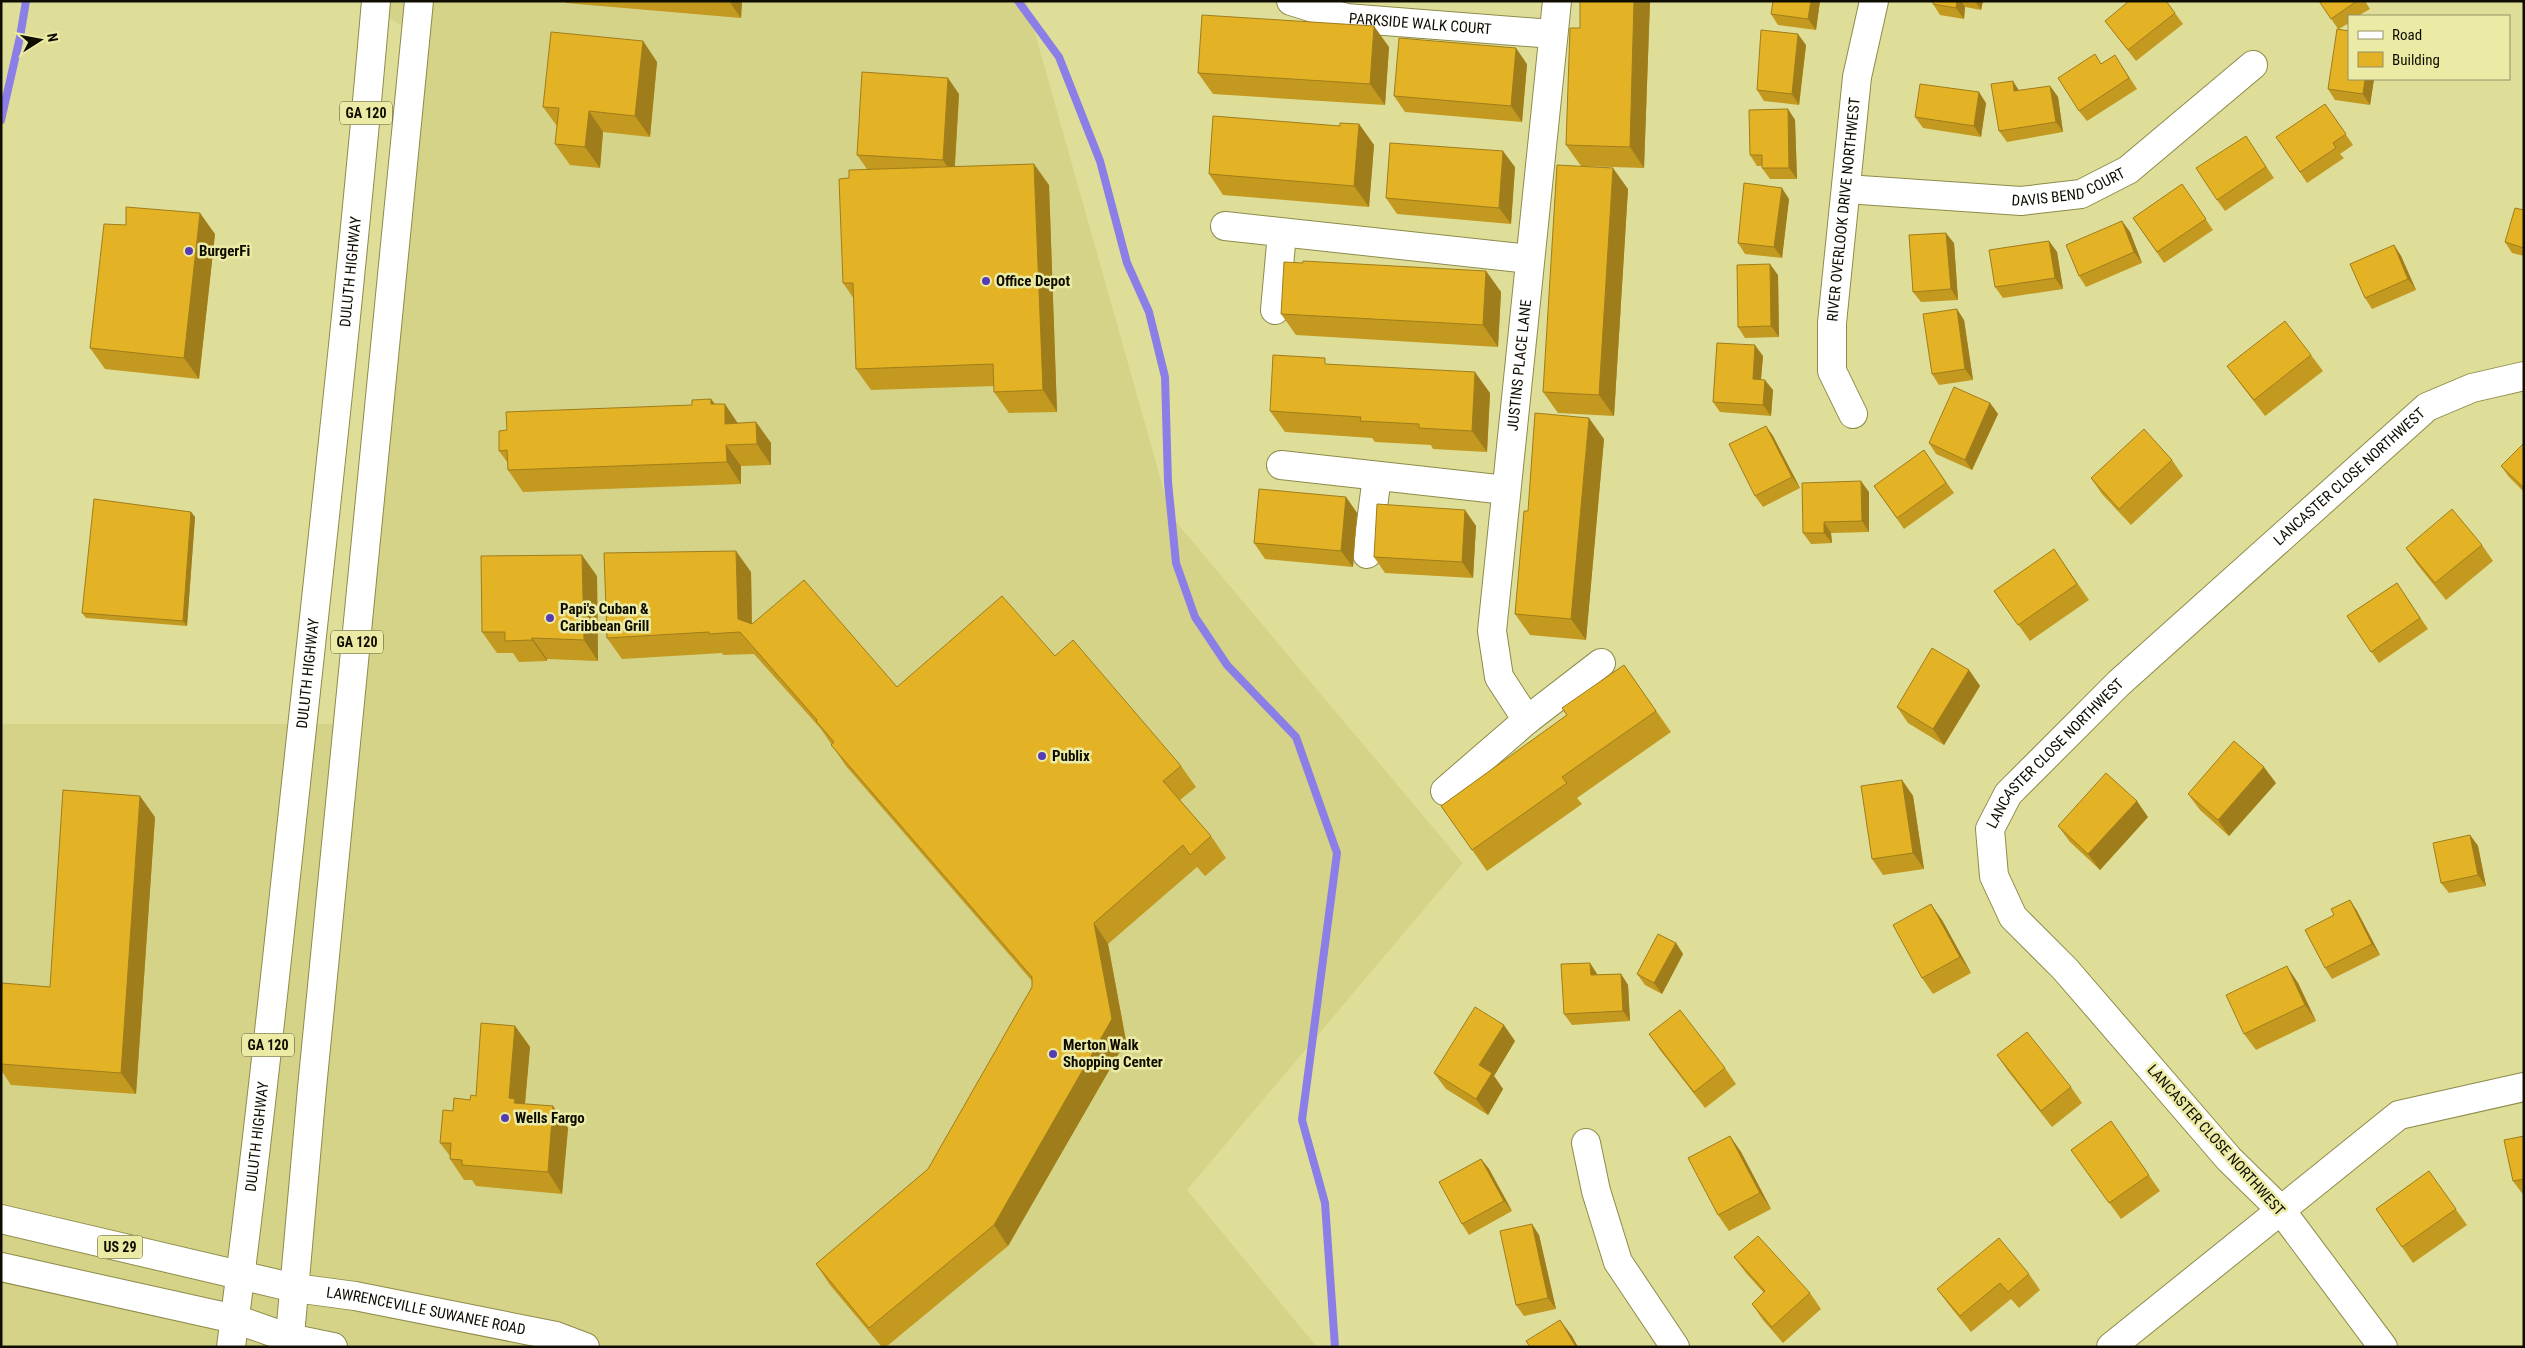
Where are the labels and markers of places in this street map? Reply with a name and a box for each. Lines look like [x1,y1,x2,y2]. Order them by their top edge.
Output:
place label: BurgerFi [199,242,250,260]
marker: BurgerFi [183,245,195,257]
place label: Office Depot [996,272,1070,290]
marker: Office Depot [980,275,992,287]
place label: Papi's Cuban & Caribbean Grill [560,600,649,635]
marker: Papi's Cuban & Caribbean Grill [544,612,556,624]
place label: Publix [1052,747,1090,765]
marker: Publix [1036,750,1048,762]
place label: Merton Walk Shopping Center [1063,1036,1163,1071]
marker: Merton Walk Shopping Center [1047,1048,1059,1060]
place label: Wells Fargo [515,1109,585,1127]
marker: Wells Fargo [499,1112,511,1124]

